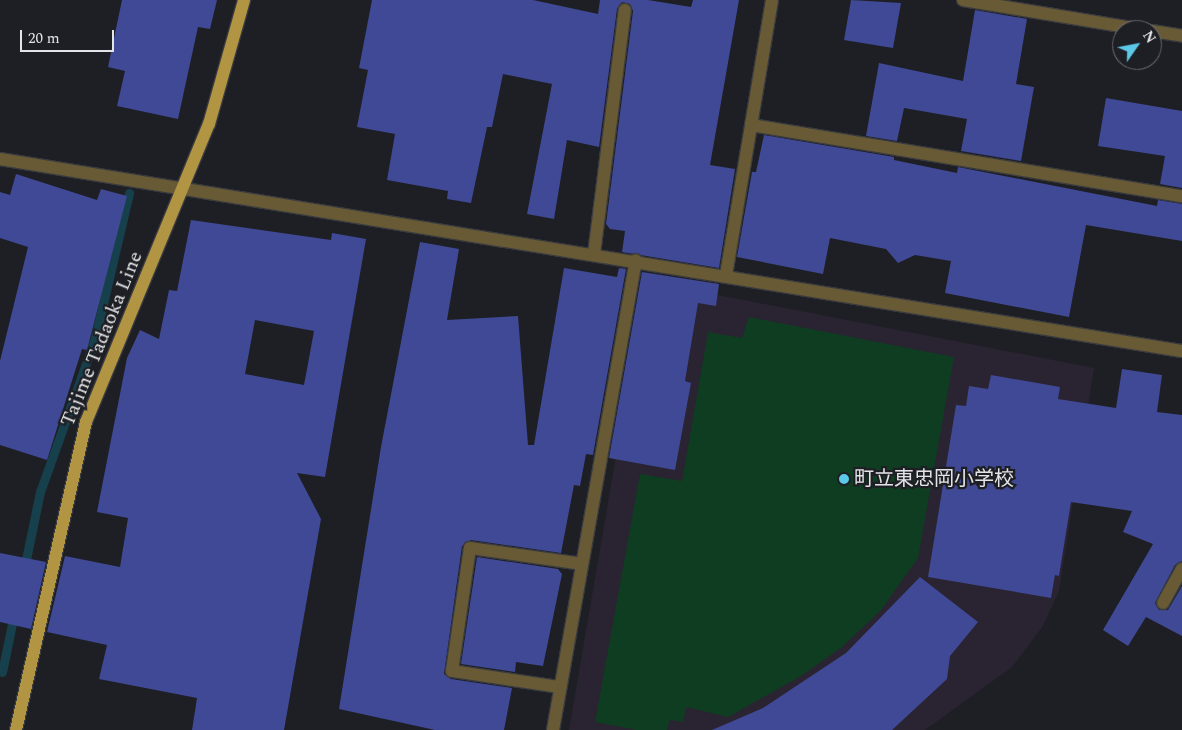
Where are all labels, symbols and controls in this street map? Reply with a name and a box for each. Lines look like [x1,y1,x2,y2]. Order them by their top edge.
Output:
scale bar [22,20,116,52]
north arrow [1112,20,1162,70]
text: 20 m [28,27,60,50]
text: N [1137,27,1161,48]
street label: Tajime Tadaoka Line [56,248,148,430]
place label: 町立東忠岡小学校 [854,467,1014,491]
marker: 町立東忠岡小学校 [838,473,850,485]

